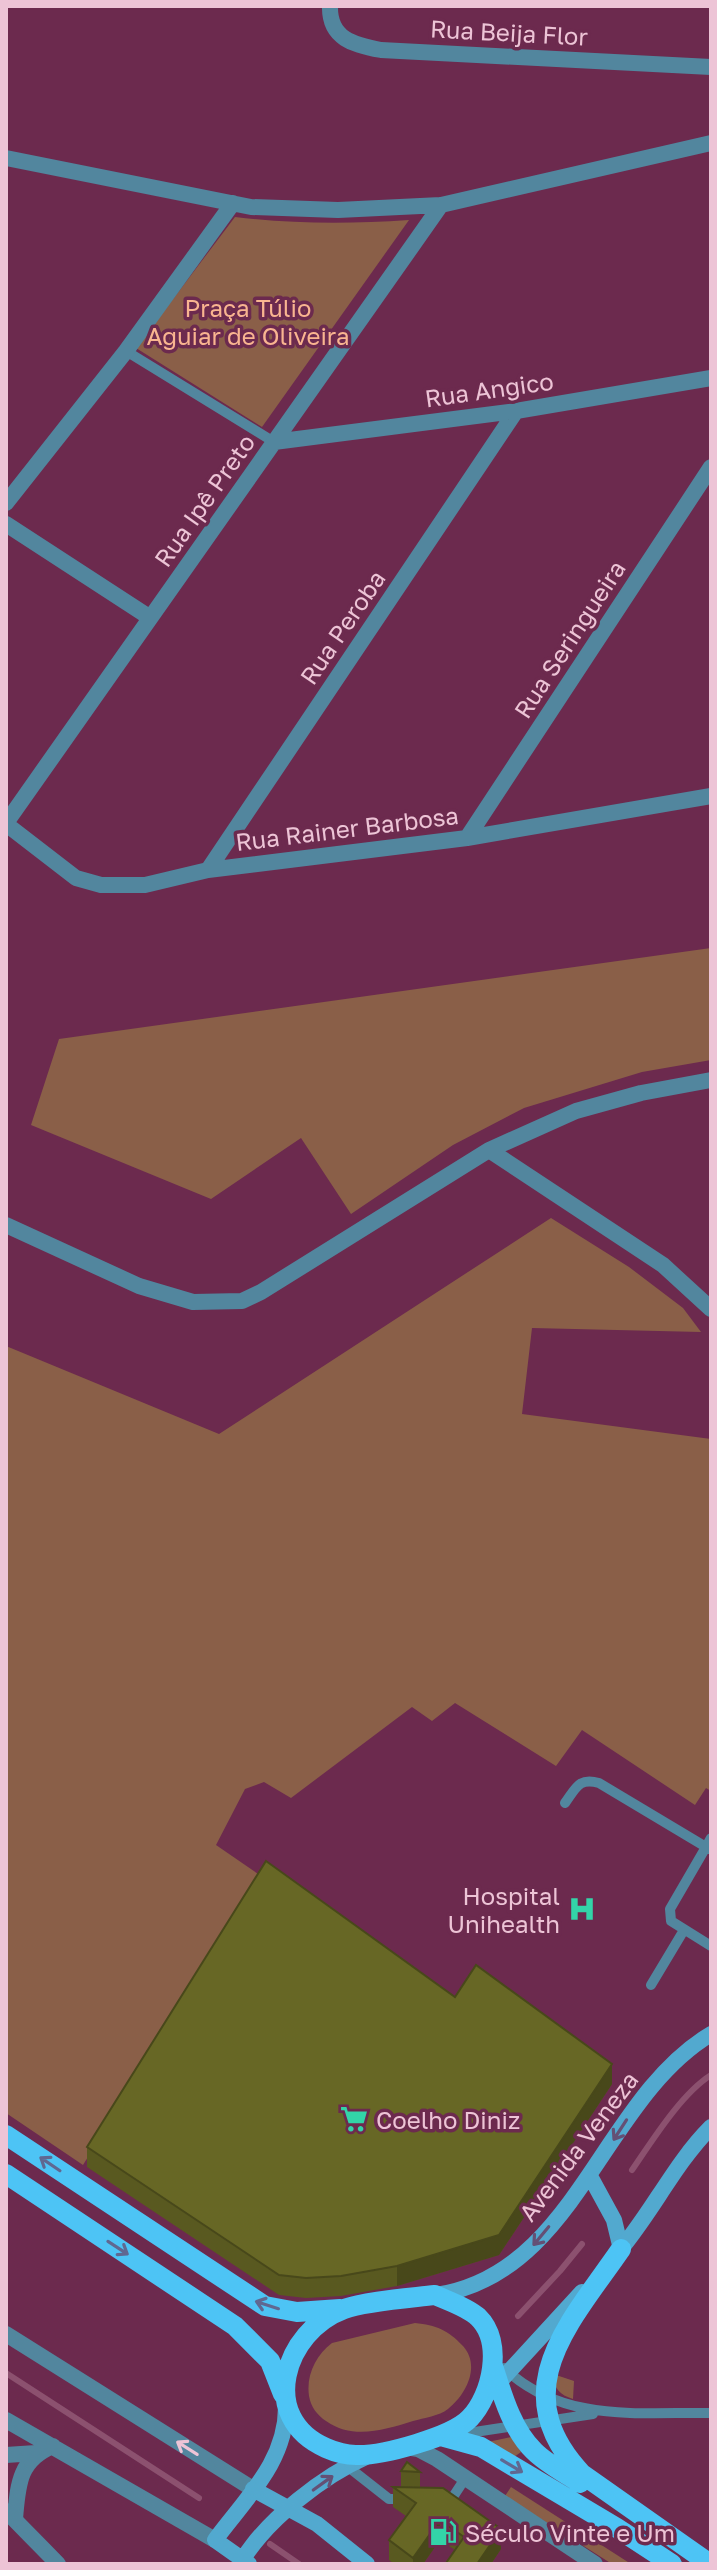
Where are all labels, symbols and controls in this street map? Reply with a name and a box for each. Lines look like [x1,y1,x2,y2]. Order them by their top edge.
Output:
street label: Rua Beija Flor [429,13,589,51]
park label: Praça Túlio Aguiar de Oliveira [146,293,350,350]
street label: Rua Angico [423,366,555,412]
street label: Rua Ipê Preto [148,428,260,572]
street label: Rua Seringueira [507,555,631,723]
street label: Rua Peroba [293,565,391,689]
street label: Rua Rainer Barbosa [234,800,460,856]
place label: Hospital Unihealth [447,1881,560,1938]
hospital icon: Hospital Unihealth [567,1894,597,1924]
street label: Avenida Veneza [512,2065,644,2227]
supermarket icon: Coelho Diniz [339,2104,369,2134]
place label: Coelho Diniz [376,2105,520,2134]
one-way arrow [612,2119,629,2141]
one-way arrow [39,2156,61,2172]
one-way arrow [532,2226,550,2246]
one-way arrow [106,2240,129,2256]
one-way arrow [255,2296,280,2311]
one-way arrow [176,2439,199,2455]
one-way arrow [500,2458,523,2474]
one-way arrow [312,2475,333,2492]
fuel station icon: Século Vinte e Um [428,2517,458,2547]
place label: Século Vinte e Um [465,2518,675,2547]

